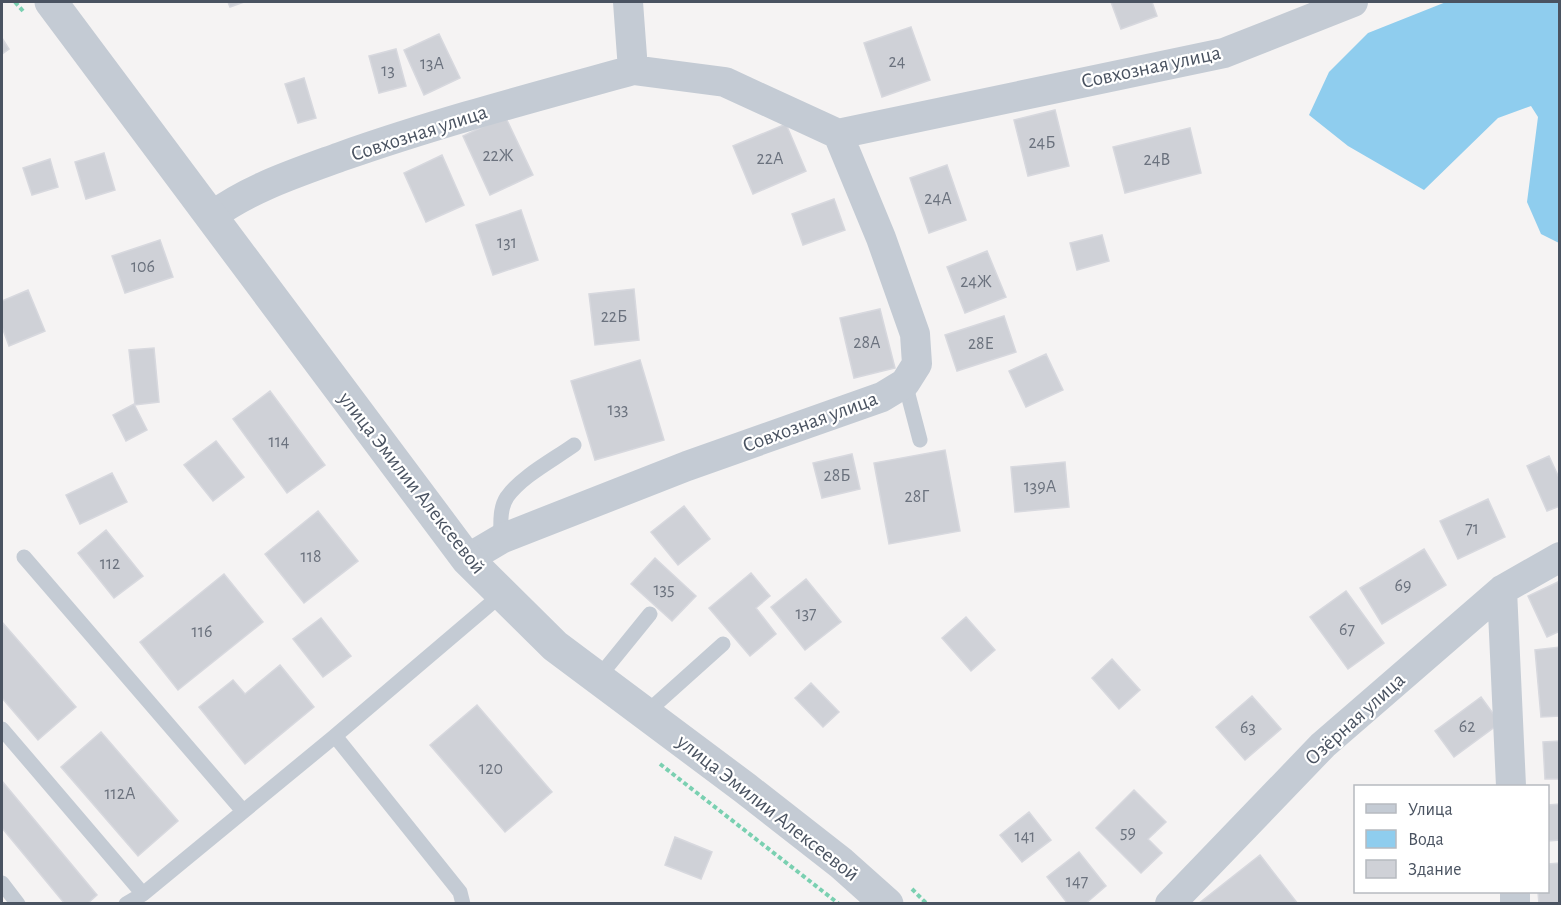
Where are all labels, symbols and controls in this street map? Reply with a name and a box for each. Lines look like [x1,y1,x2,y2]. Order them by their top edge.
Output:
street label: Совхозная улица [1079,42,1223,92]
house number: 24 [889,53,906,71]
house number: 13А [420,55,445,73]
house number: 13 [381,62,395,80]
street label: Совхозная улица [348,101,490,165]
house number: 24Б [1028,134,1056,152]
house number: 22Ж [482,147,514,165]
house number: 22А [757,150,784,168]
house number: 24В [1143,151,1171,169]
house number: 24А [924,190,952,208]
house number: 131 [497,234,517,252]
house number: 106 [131,258,155,276]
house number: 24Ж [960,273,992,291]
house number: 22Б [601,308,627,326]
house number: 28А [853,334,881,352]
house number: 28Е [968,335,994,353]
street label: улица Эмилии Алексеевой [334,387,489,578]
street label: Совхозная улица [740,388,881,456]
house number: 133 [607,401,629,419]
house number: 114 [268,433,290,451]
house number: 28Б [823,467,851,485]
house number: 139А [1024,478,1057,496]
house number: 28Г [905,488,929,506]
house number: 71 [1465,520,1479,538]
house number: 118 [301,548,321,566]
house number: 112 [100,555,120,573]
house number: 69 [1395,577,1411,595]
house number: 135 [653,581,675,599]
house number: 137 [795,605,817,623]
house number: 67 [1339,621,1355,639]
house number: 116 [192,623,212,641]
street label: Озёрная улица [1301,669,1409,769]
house number: 62 [1459,718,1475,736]
house number: 63 [1240,719,1256,737]
street label: улица Эмилии Алексеевой [672,730,863,885]
house number: 120 [479,760,503,778]
house number: 112А [104,785,136,803]
legend [1354,785,1549,893]
text: Улица [1408,801,1453,819]
house number: 59 [1120,824,1136,842]
house number: 141 [1014,828,1036,846]
text: Вода [1408,831,1444,849]
text: Здание [1408,861,1462,879]
house number: 147 [1066,873,1088,891]

